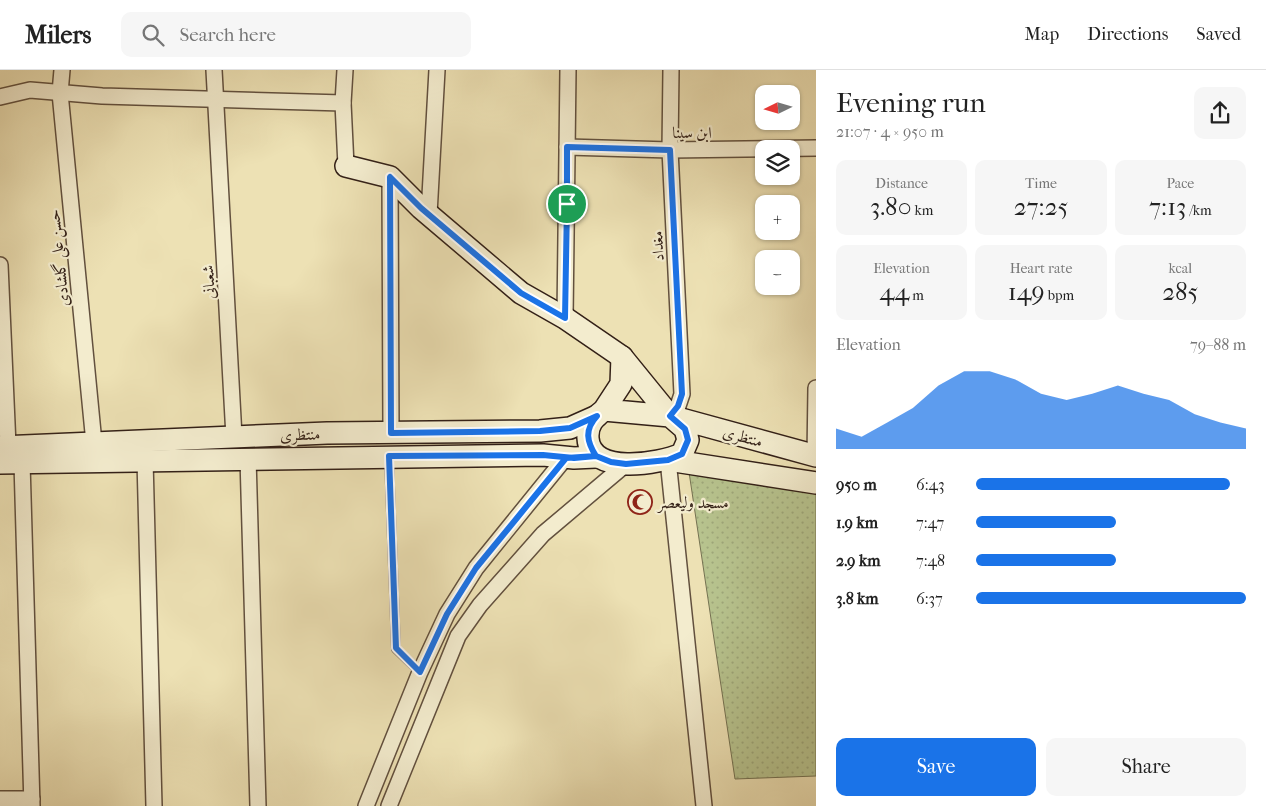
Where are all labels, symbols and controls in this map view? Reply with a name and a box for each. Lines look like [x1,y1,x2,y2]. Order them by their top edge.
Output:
search box [121,12,471,57]
text: Milers [25,21,91,49]
icon: search [139,21,167,49]
text: Search here [179,24,276,46]
text: Map [1025,24,1059,45]
text: Directions [1087,24,1168,45]
text: Saved [1196,24,1241,45]
north arrow [755,85,800,130]
map controls [755,85,800,295]
text: Evening run [836,86,986,119]
button: share [1194,87,1246,139]
text: 21:07 · 4 × 950 m [836,122,944,141]
street label: ابن سینا [672,123,712,143]
button: layers [755,140,800,185]
text: Distance [875,175,928,192]
text: Time [1025,175,1057,192]
text: Pace [1166,175,1194,192]
pin [546,183,588,225]
icon: arrive [553,190,581,218]
text: 3.80 [870,192,911,221]
text: 27:25 [1014,192,1068,221]
text: 7:13 [1149,192,1186,221]
button: + [755,195,800,240]
text: km [911,202,933,219]
text: /km [1186,202,1212,219]
street label: حسن علی گلشادی [44,208,75,308]
street label: مغداد [647,230,668,262]
button: − [755,250,800,295]
text: Elevation [873,260,930,277]
text: Heart rate [1010,260,1072,277]
text: kcal [1169,260,1192,277]
street label: شعبانی [198,264,219,300]
text: 44 [880,277,909,306]
text: 149 [1008,277,1045,306]
text: 285 [1162,277,1198,306]
text: m [909,287,924,304]
text: bpm [1045,287,1074,304]
text: Elevation [836,335,901,354]
text: 79–88 m [1190,335,1246,354]
street label: منتظری [721,422,765,452]
street label: منتظری [279,424,321,446]
text: 950 m [836,475,877,494]
text: 6:43 [916,475,945,494]
mosque icon: مسجد ولیعصر [627,489,653,515]
place label: مسجد ولیعصر [656,493,729,513]
text: 1.9 km [836,513,878,532]
text: 7:47 [916,513,944,532]
text: 2.9 km [836,551,880,570]
text: 7:48 [916,551,945,570]
text: 3.8 km [836,589,879,608]
text: 6:37 [916,589,943,608]
button: Save [836,738,1036,796]
button: Share [1046,738,1246,796]

